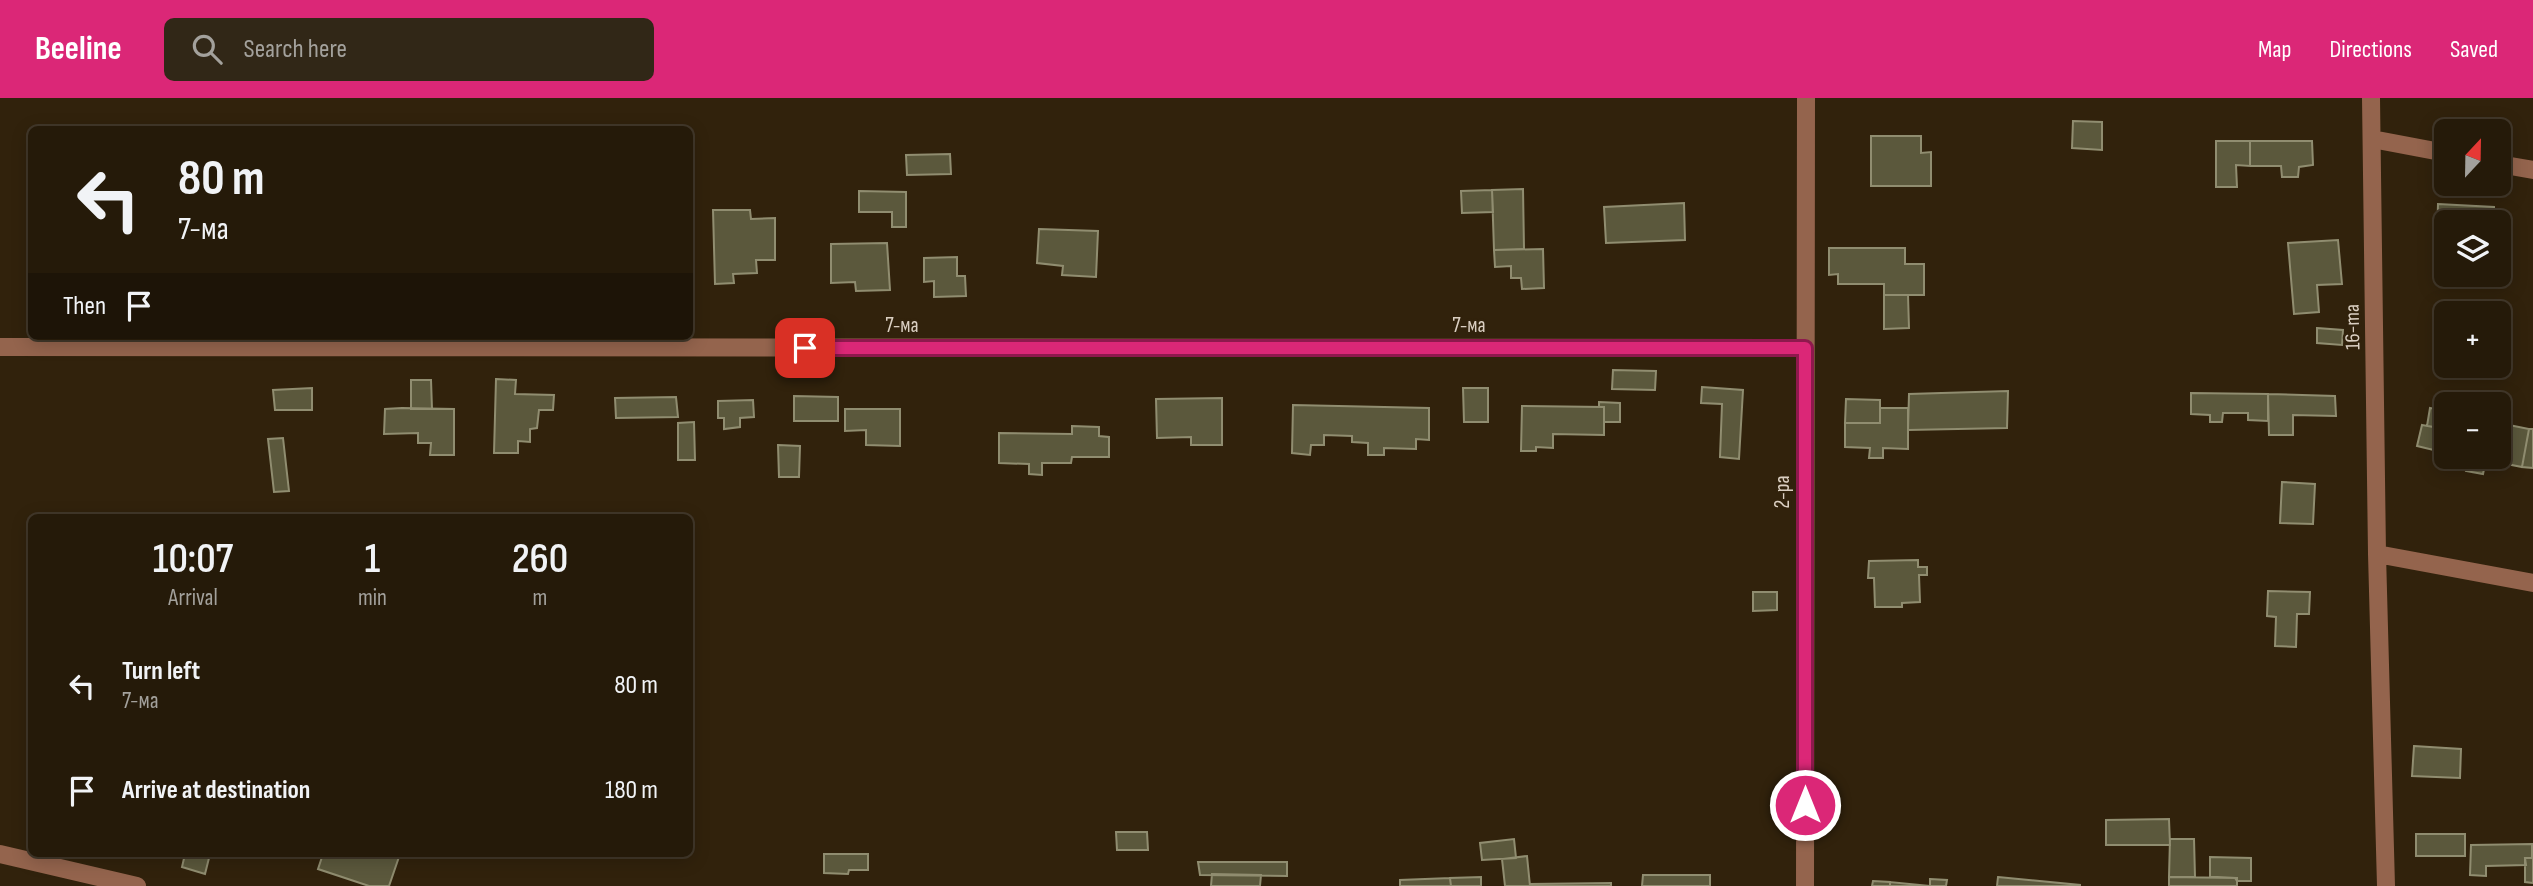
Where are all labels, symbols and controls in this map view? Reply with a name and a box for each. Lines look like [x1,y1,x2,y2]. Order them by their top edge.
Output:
search box [164,18,654,81]
text: Beeline [35,29,122,69]
icon: search [188,30,226,68]
text: Search here [244,34,347,65]
text: Map [2258,35,2291,64]
text: Directions [2329,35,2412,64]
text: Saved [2450,35,2498,64]
north arrow [2434,119,2511,196]
map controls [2434,119,2511,469]
text: 80 m [178,150,265,209]
icon: left [63,154,154,245]
text: 7-ма [178,210,229,249]
button: layers [2434,210,2511,287]
icon: arrive [120,287,158,325]
text: Then [63,291,106,322]
button: + [2434,301,2511,378]
street label: 16-та [2340,304,2365,350]
street label: 7-ма [885,313,919,338]
street label: 7-ма [1452,313,1486,338]
pin [775,318,835,378]
icon: arrive [786,329,824,367]
button: − [2434,392,2511,469]
street label: 2-ра [1770,475,1795,509]
text: 10:07 [153,534,233,585]
text: 1 [365,534,380,585]
text: 260 [512,534,568,585]
text: Arrival [168,584,218,612]
text: min [358,584,387,612]
text: m [533,584,547,612]
text: Turn left [122,656,200,687]
icon: left [63,667,101,705]
text: 80 m [614,670,658,701]
text: 7-ма [122,687,159,715]
position arrow [1768,768,1842,842]
icon: arrive [63,772,101,810]
text: Arrive at destination [122,775,310,806]
text: 180 m [605,775,658,806]

